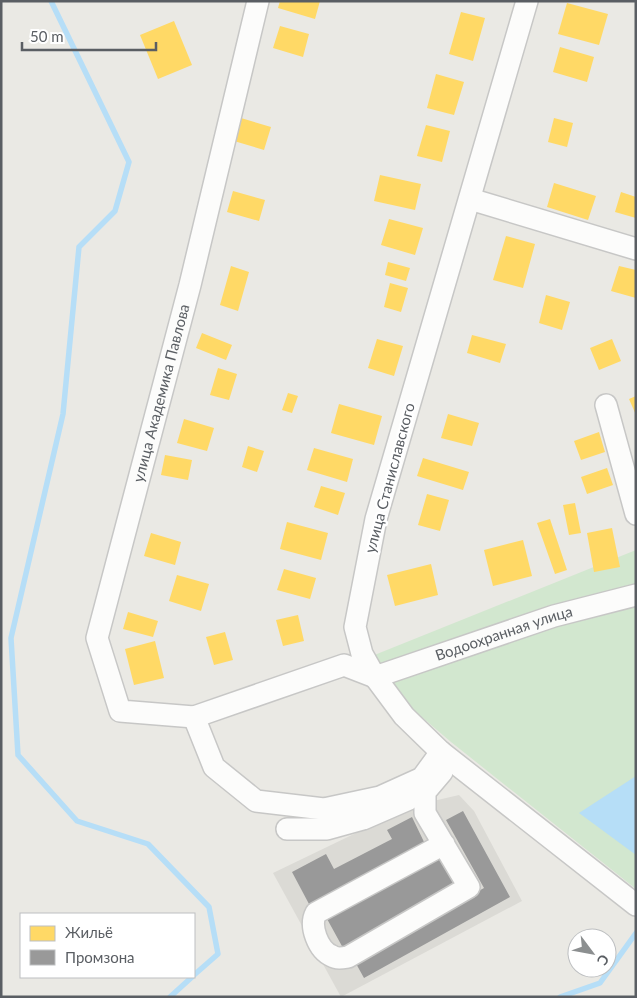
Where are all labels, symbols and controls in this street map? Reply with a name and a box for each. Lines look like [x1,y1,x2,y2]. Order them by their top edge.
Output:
scale bar [22,20,156,52]
text: 50 m [30,27,64,45]
street label: улица Академика Павлова [128,302,193,484]
street label: улица Станиславского [360,401,418,555]
street label: Водоохранная улица [433,602,574,664]
legend [20,913,195,978]
text: Жильё [65,923,113,941]
north arrow [567,928,617,978]
text: Промзона [65,948,135,966]
text: С [593,952,613,969]

